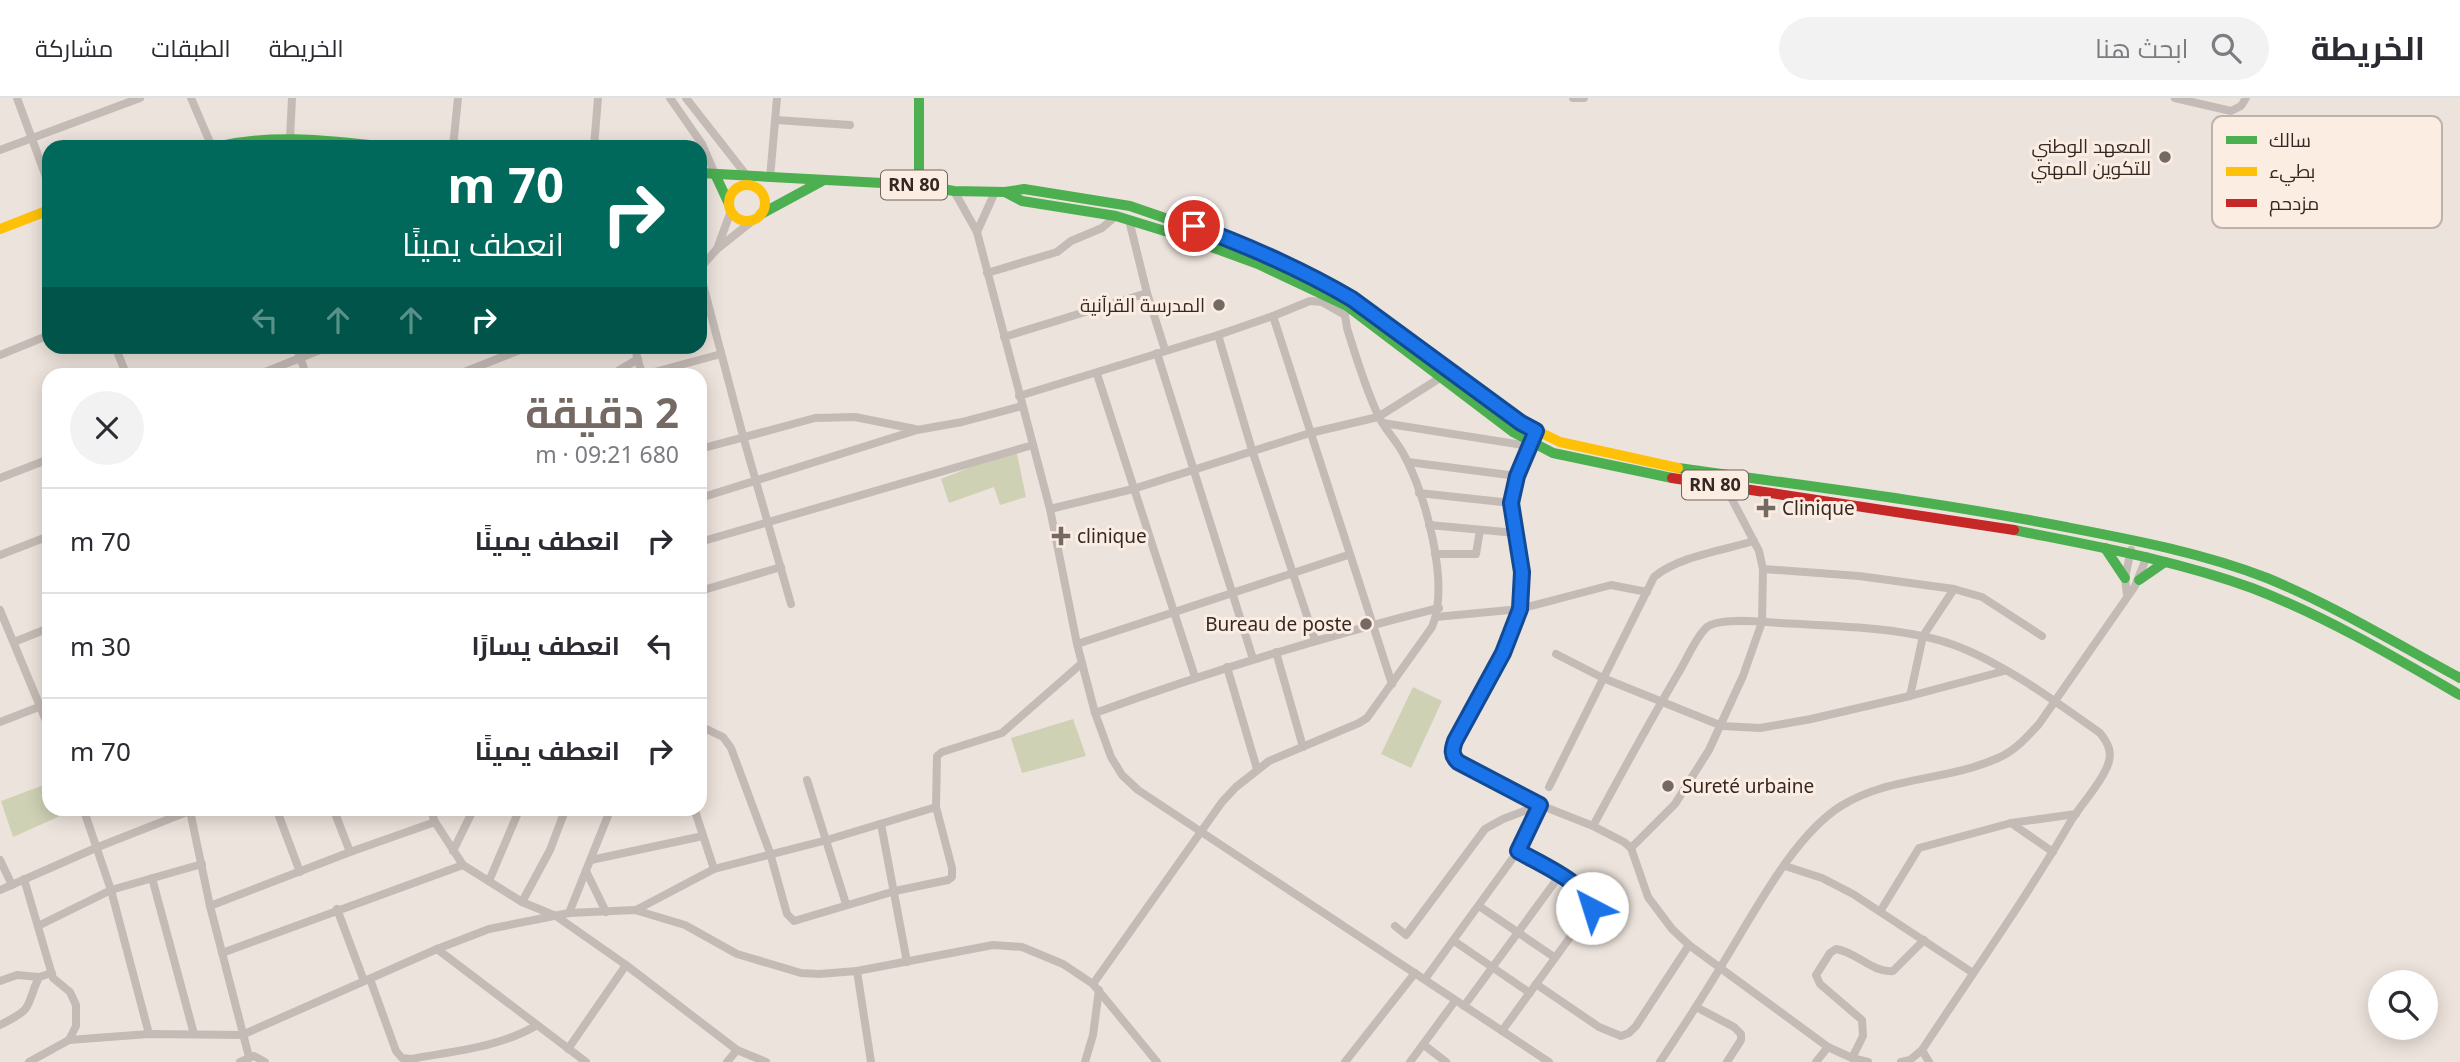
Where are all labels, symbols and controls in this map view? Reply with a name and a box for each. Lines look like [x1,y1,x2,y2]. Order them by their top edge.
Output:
search box [1779,17,2269,80]
text: الخريطة [2311,25,2425,70]
icon: search [2207,29,2245,67]
text: ابحث هنا [2095,30,2189,66]
text: مشاركة [35,31,113,64]
text: الطبقات [151,31,231,64]
text: الخريطة [269,31,344,64]
legend [2212,116,2442,228]
text: سالك [2269,127,2311,153]
place label: المعهد الوطني للتكوين المهني [2031,133,2151,183]
marker: المعهد الوطني للتكوين المهني [2157,149,2173,165]
text: 70 m [447,151,564,217]
text: بطيء [2269,158,2315,186]
icon: right [588,168,679,259]
road number: RN 80 [881,170,947,200]
text: مزدحم [2269,190,2319,217]
pin [1164,196,1224,256]
icon: arrive [1175,207,1213,245]
text: انعطف يمينًا [402,222,564,265]
place label: المدرسة القرآنية [1080,292,1205,318]
marker: المدرسة القرآنية [1211,297,1227,313]
icon: left [246,301,284,339]
icon: ahead [319,301,357,339]
icon: ahead [392,301,430,339]
icon: right [465,301,503,339]
text: 2 دقيقة [525,383,679,440]
button: close [70,391,144,465]
text: 680 m · 09:21 [535,438,679,470]
road number: RN 80 [1682,470,1748,500]
place label: Clinique [1782,495,1855,521]
marker: Clinique [1756,498,1776,518]
text: انعطف يمينًا [475,522,620,558]
icon: right [641,522,679,560]
text: 70 m [70,523,131,559]
place label: clinique [1077,523,1147,549]
marker: clinique [1051,526,1071,546]
place label: Bureau de poste [1205,611,1352,637]
marker: Bureau de poste [1358,616,1374,632]
text: انعطف يسارًا [471,627,620,663]
icon: left [641,627,679,665]
text: 30 m [70,628,131,664]
text: انعطف يمينًا [475,732,620,768]
icon: right [641,732,679,770]
text: 70 m [70,733,131,769]
place label: Sureté urbaine [1682,773,1814,799]
marker: Sureté urbaine [1660,778,1676,794]
position arrow [1555,871,1629,945]
map controls [2368,970,2438,1040]
button: search [2368,970,2438,1040]

